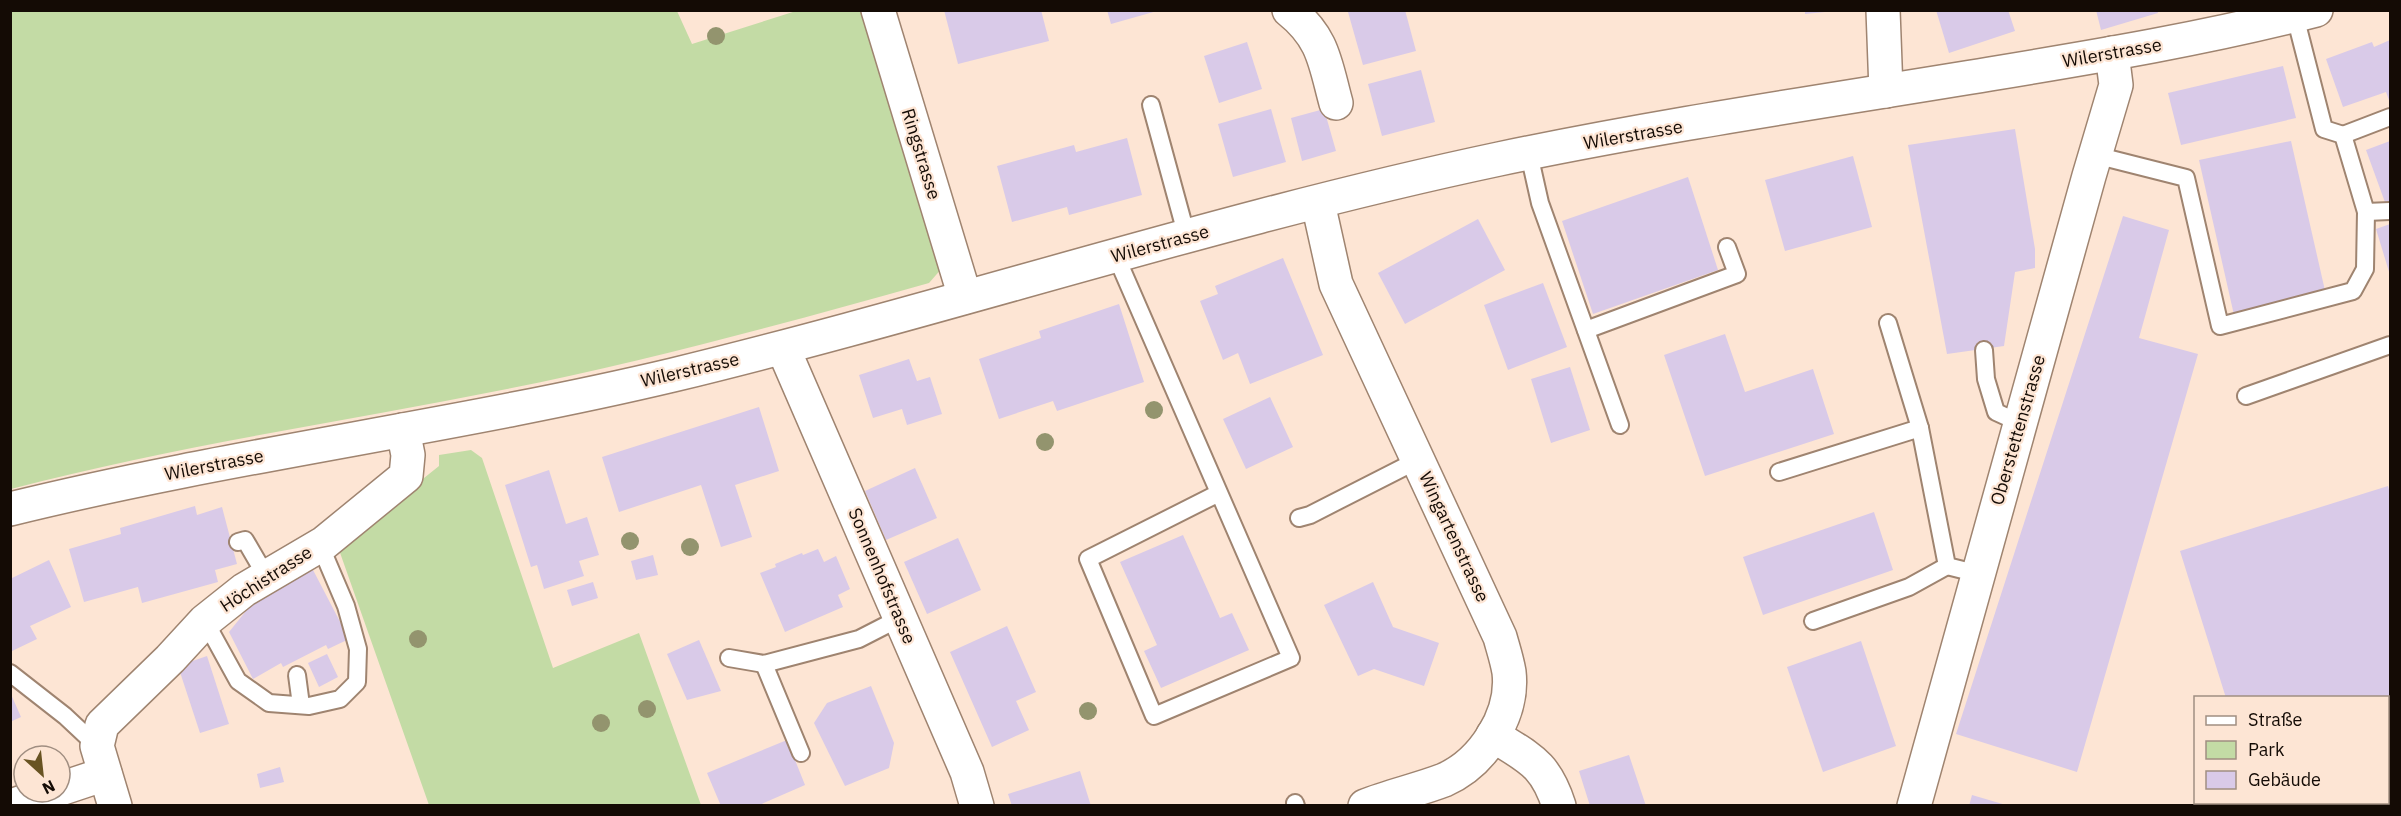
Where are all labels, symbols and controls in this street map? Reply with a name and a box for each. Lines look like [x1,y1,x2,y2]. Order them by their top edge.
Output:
street label: Wilerstrasse [2061,32,2163,73]
street label: Ringstrasse [897,105,946,202]
street label: Wilerstrasse [1582,114,1684,155]
street label: Wilerstrasse [1108,219,1211,268]
street label: Wilerstrasse [638,347,741,392]
street label: Oberstettenstrasse [1985,352,2050,508]
street label: Wilerstrasse [162,444,265,485]
street label: Wingartenstrasse [1414,468,1495,606]
street label: Sonnenhofstrasse [843,504,922,647]
street label: Höchistrasse [215,540,316,617]
legend [2194,696,2389,804]
text: Straße [2248,708,2302,731]
text: Park [2248,738,2285,761]
north arrow [12,744,72,804]
text: Gebäude [2248,768,2321,791]
text: N [39,776,59,799]

